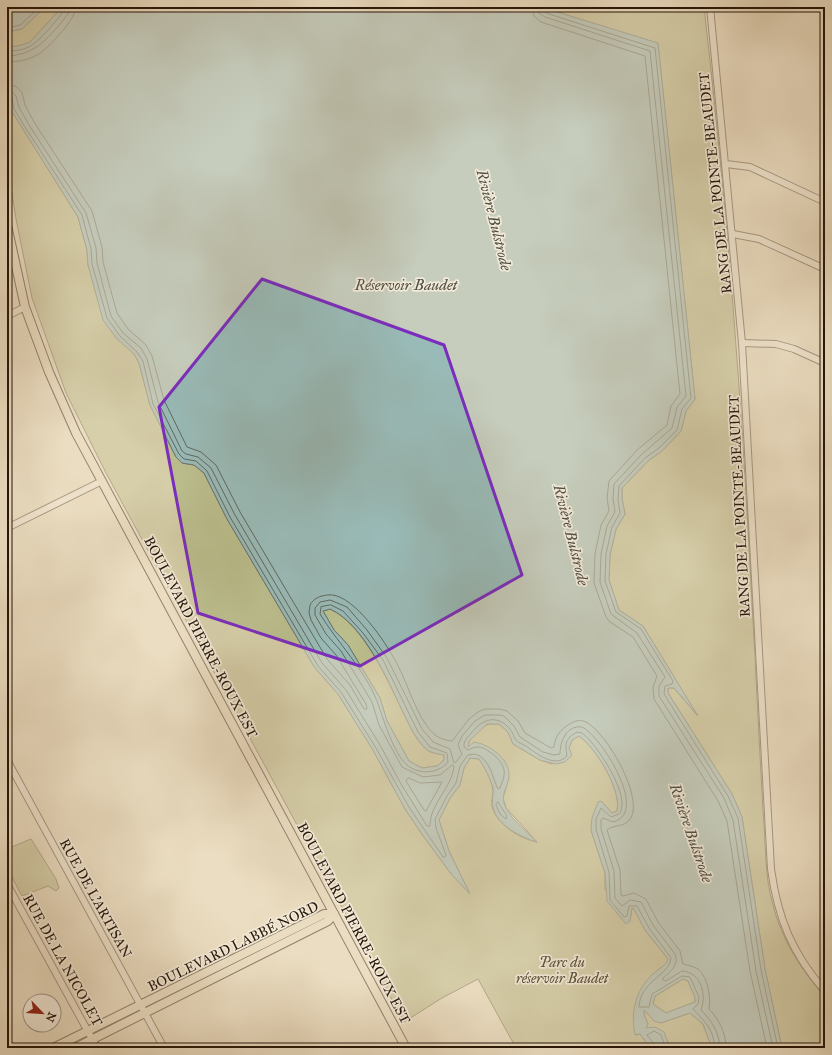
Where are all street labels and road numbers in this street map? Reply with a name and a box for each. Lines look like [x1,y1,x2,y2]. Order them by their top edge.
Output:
street label: RANG DE LA POINTE-BEAUDET [695,71,736,295]
street label: RANG DE LA POINTE-BEAUDET [725,394,754,618]
street label: BOULEVARD PIERRE-ROUX EST [140,534,261,741]
street label: BOULEVARD PIERRE-ROUX EST [293,820,414,1027]
street label: RUE DE L'ARTISAN [56,836,135,961]
street label: RUE DE LA NICOLET [20,891,106,1029]
street label: BOULEVARD LABBÉ NORD [144,896,321,995]

